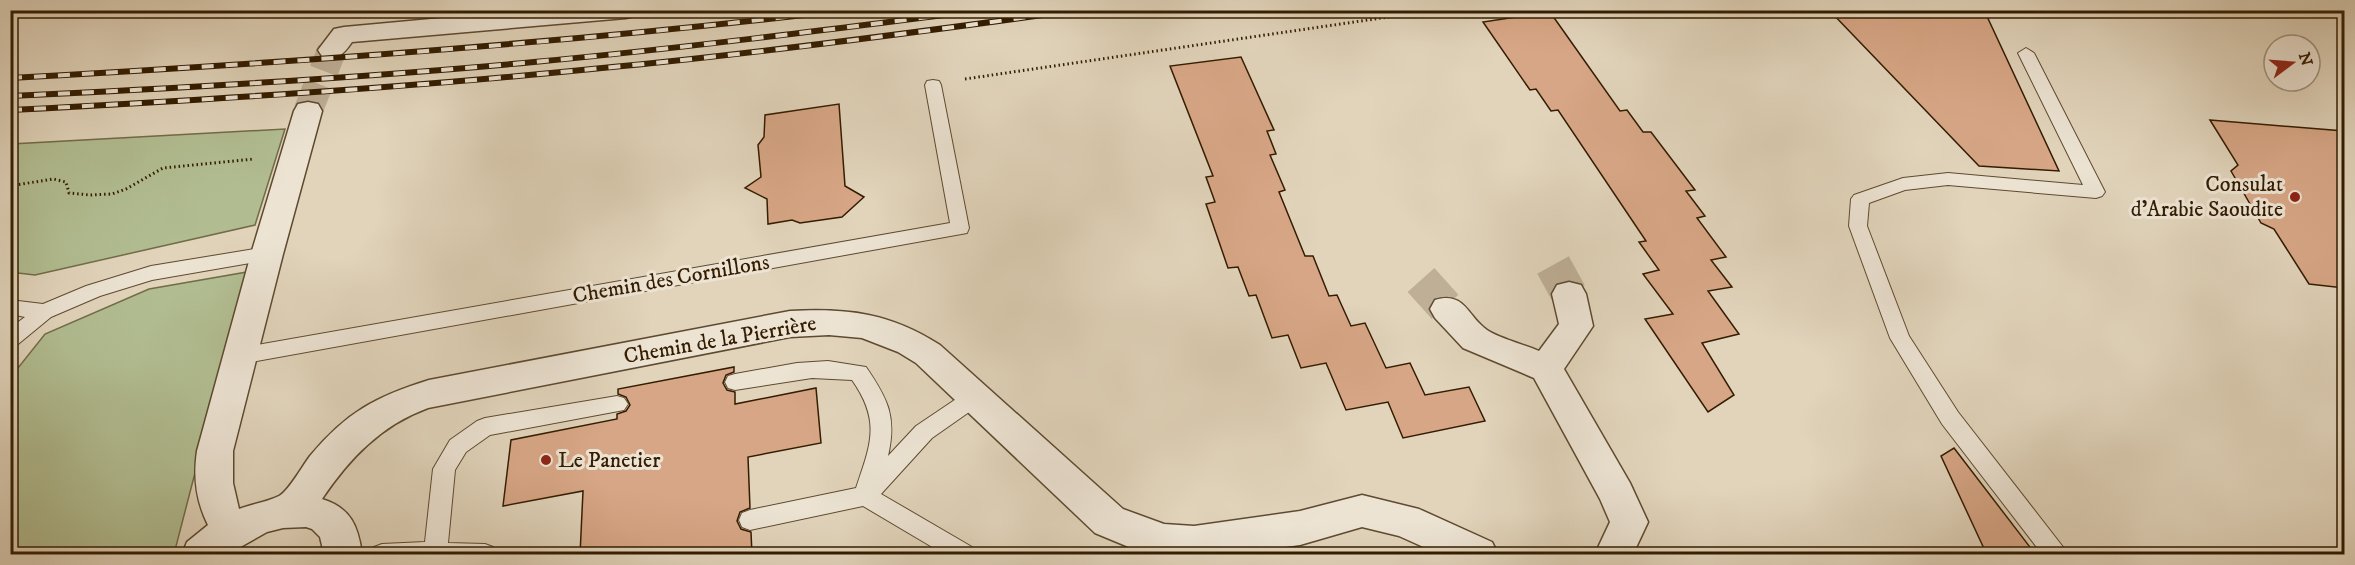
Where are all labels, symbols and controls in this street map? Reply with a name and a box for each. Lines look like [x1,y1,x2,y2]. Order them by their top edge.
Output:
north arrow [2262,33,2322,93]
text: N [2294,50,2317,68]
place label: Consulat d'Arabie Saoudite [2131,171,2283,223]
marker: Consulat d'Arabie Saoudite [2288,190,2302,204]
street label: Chemin des Cornillons [571,248,771,310]
street label: Chemin de la Pierrière [622,310,818,370]
place label: Le Panetier [558,447,661,474]
marker: Le Panetier [539,453,553,467]

